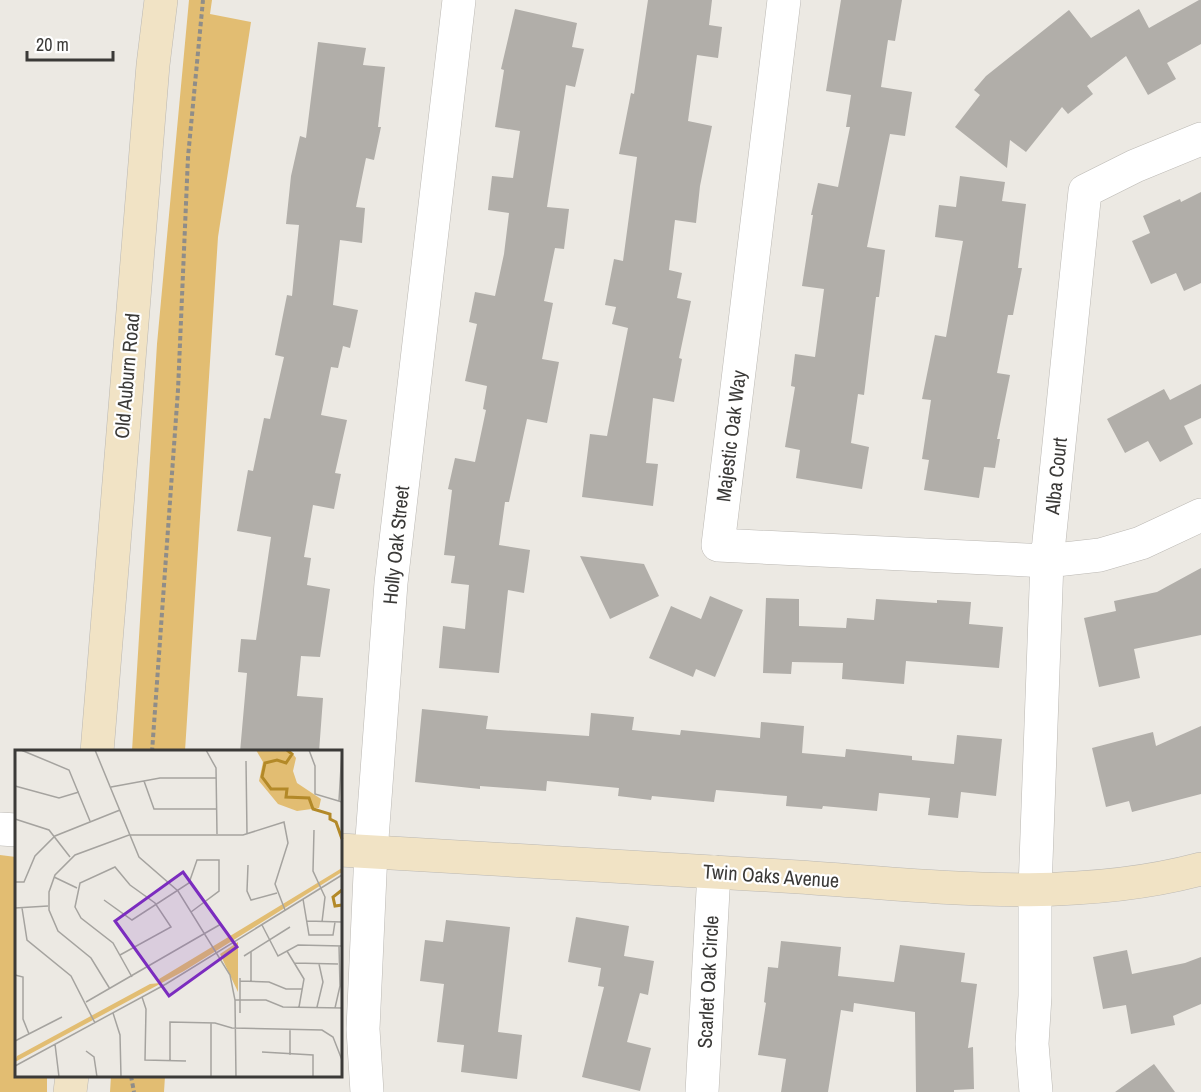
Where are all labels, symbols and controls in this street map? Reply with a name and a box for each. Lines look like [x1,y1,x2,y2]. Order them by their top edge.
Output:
scale bar [27,24,112,62]
text: 20 m [36,32,69,57]
street label: Old Auburn Road [108,312,145,440]
street label: Majestic Oak Way [709,368,752,503]
street label: Alba Court [1038,436,1073,517]
street label: Holly Oak Street [376,484,415,606]
inset map [15,750,342,1077]
street label: Twin Oaks Avenue [702,857,840,894]
street label: Scarlet Oak Circle [691,915,724,1049]

